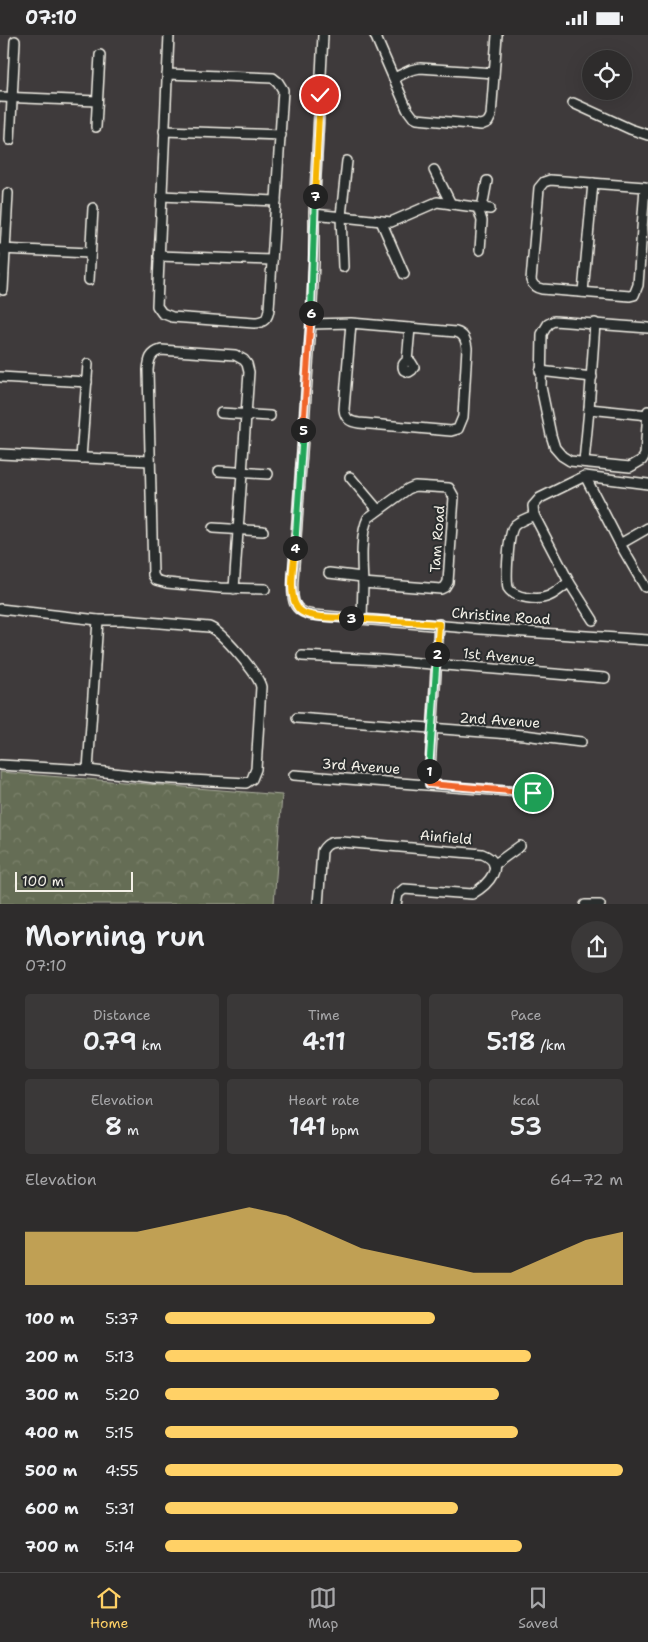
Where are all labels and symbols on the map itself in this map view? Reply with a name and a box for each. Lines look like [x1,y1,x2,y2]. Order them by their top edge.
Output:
pin [299,74,341,116]
pin: 7 [302,183,328,209]
pin: 6 [298,301,324,325]
pin: 5 [290,417,316,443]
street label: Tam Road [426,505,448,573]
pin: 4 [282,535,308,561]
street label: Christine Road [451,604,551,628]
pin: 3 [338,605,364,631]
pin: 2 [424,641,450,667]
street label: 1st Avenue [462,644,536,668]
street label: 2nd Avenue [459,708,541,732]
street label: 3rd Avenue [321,754,401,778]
pin: 1 [416,759,442,783]
pin [512,772,554,814]
street label: Ainfield [419,826,473,848]
scale bar [15,869,132,893]

